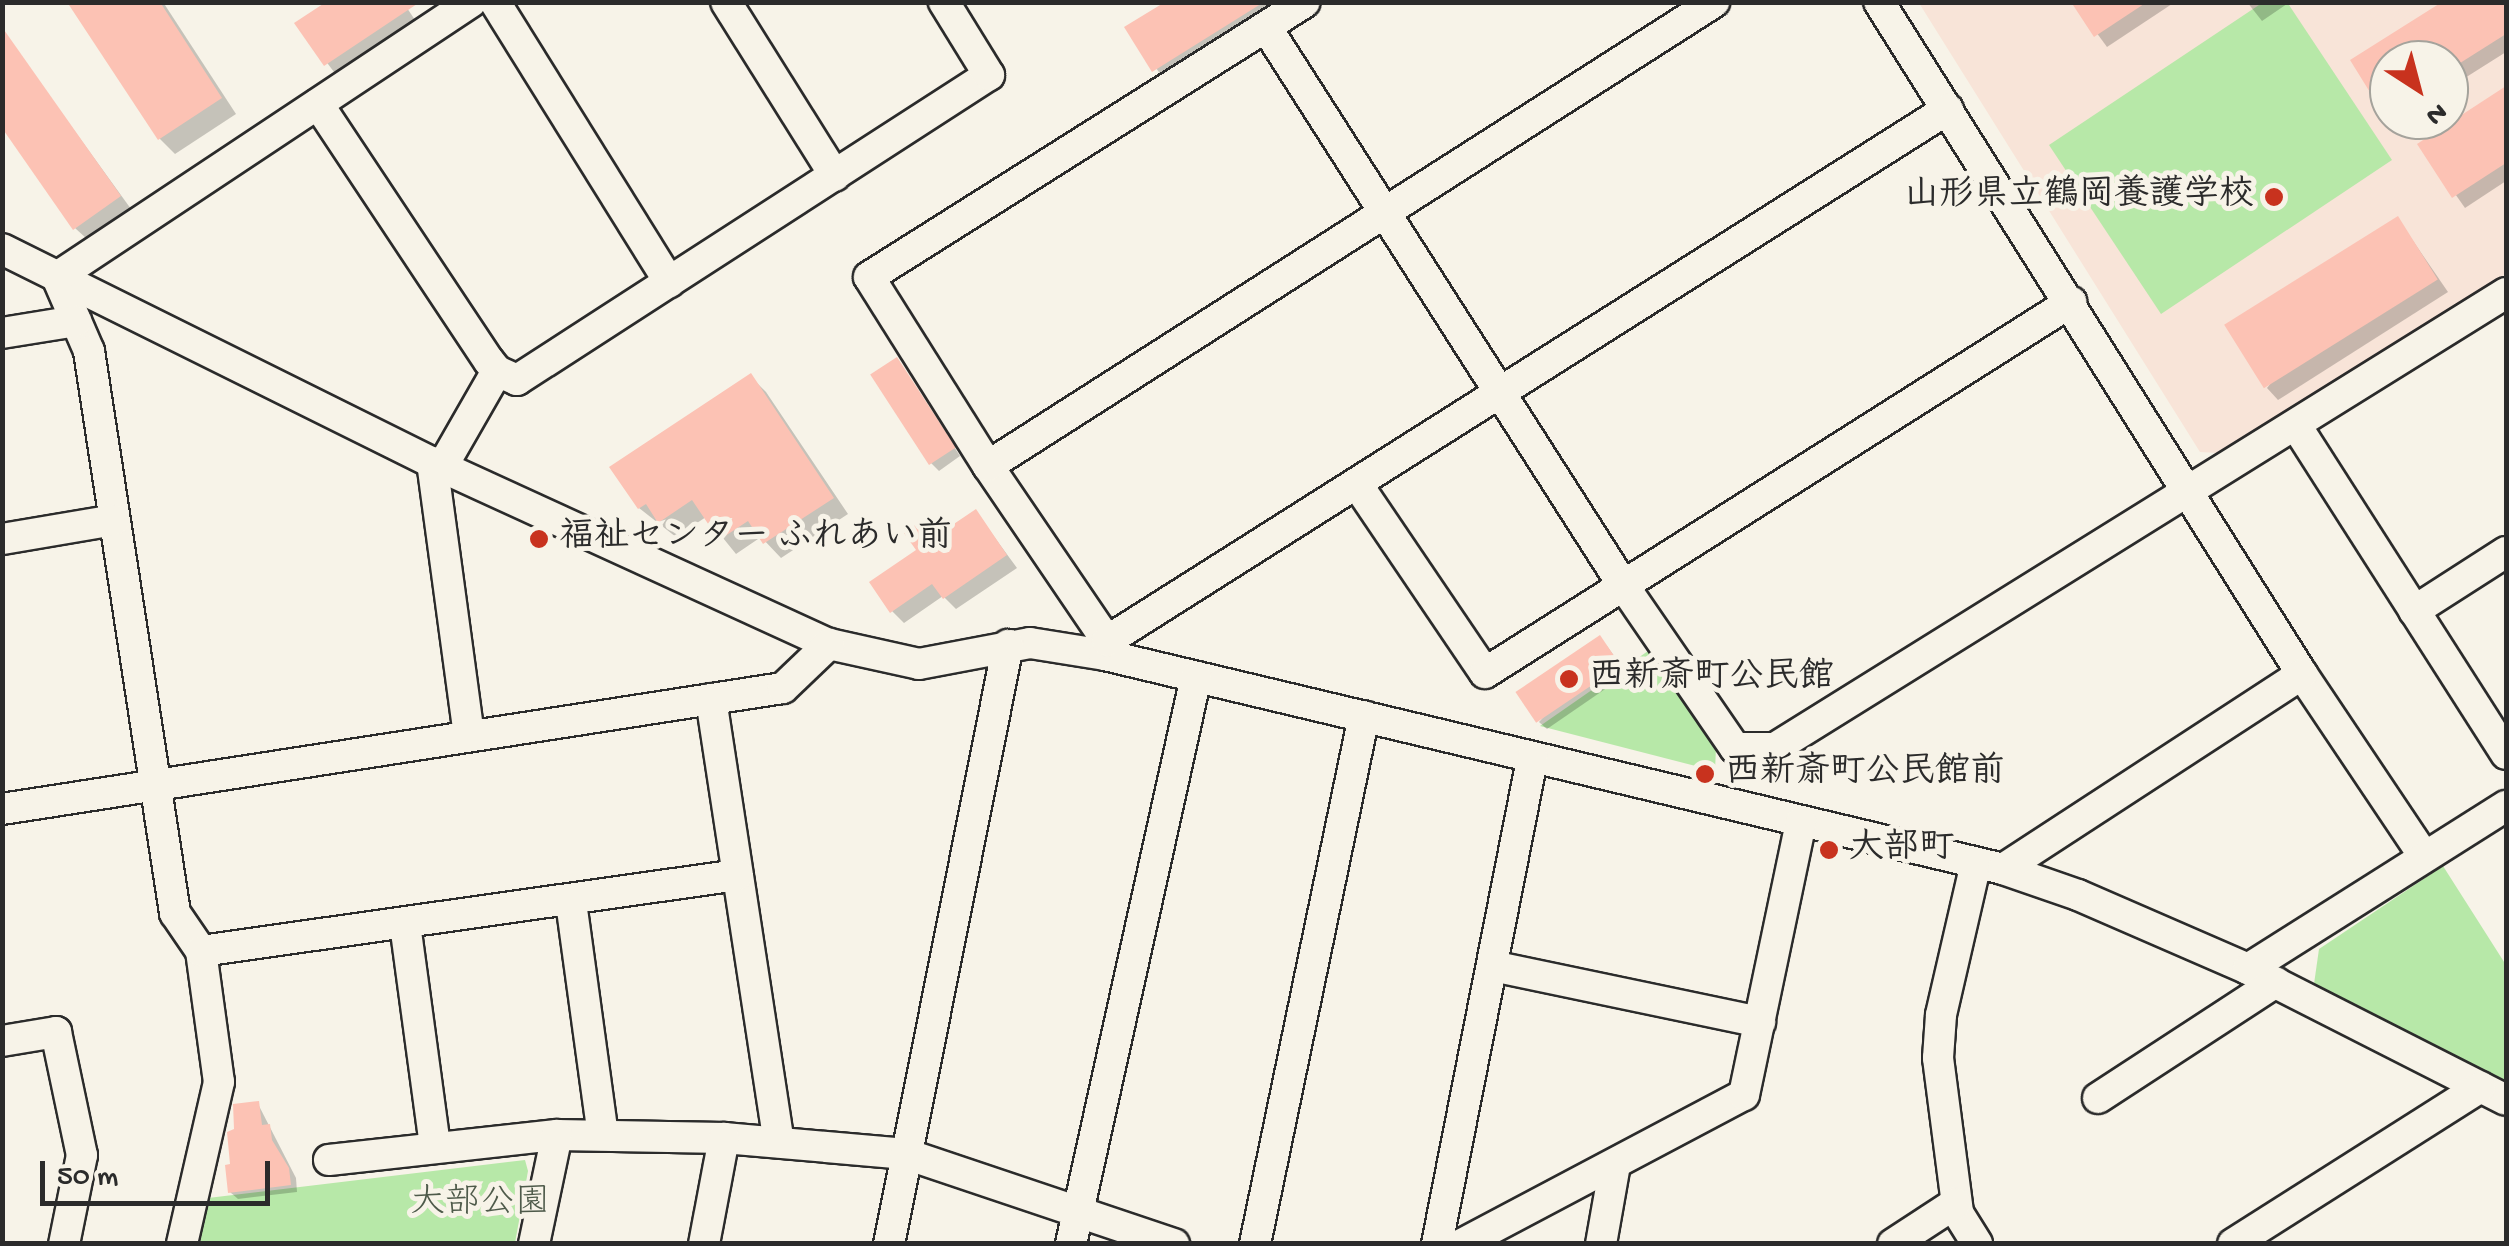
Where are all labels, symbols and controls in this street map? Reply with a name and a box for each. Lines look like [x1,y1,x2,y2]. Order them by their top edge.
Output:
north arrow [2369,40,2469,140]
text: N [2419,94,2453,132]
place label: 山形県立鶴岡養護学校 [1904,176,2254,218]
marker: 山形県立鶴岡養護学校 [2263,186,2285,208]
place label: 福祉センター ふれあい前 [559,518,952,560]
marker: 福祉センター ふれあい前 [528,528,550,550]
place label: 西新斎町公民館 [1589,658,1834,700]
marker: 西新斎町公民館 [1558,668,1580,690]
place label: 西新斎町公民館前 [1725,753,2005,795]
marker: 西新斎町公民館前 [1694,763,1716,785]
place label: 大部町 [1849,829,1954,871]
marker: 大部町 [1818,839,1840,861]
scale bar [45,1141,275,1203]
text: 50 m [57,1161,118,1196]
park label: 大部公園 [410,1184,550,1226]

